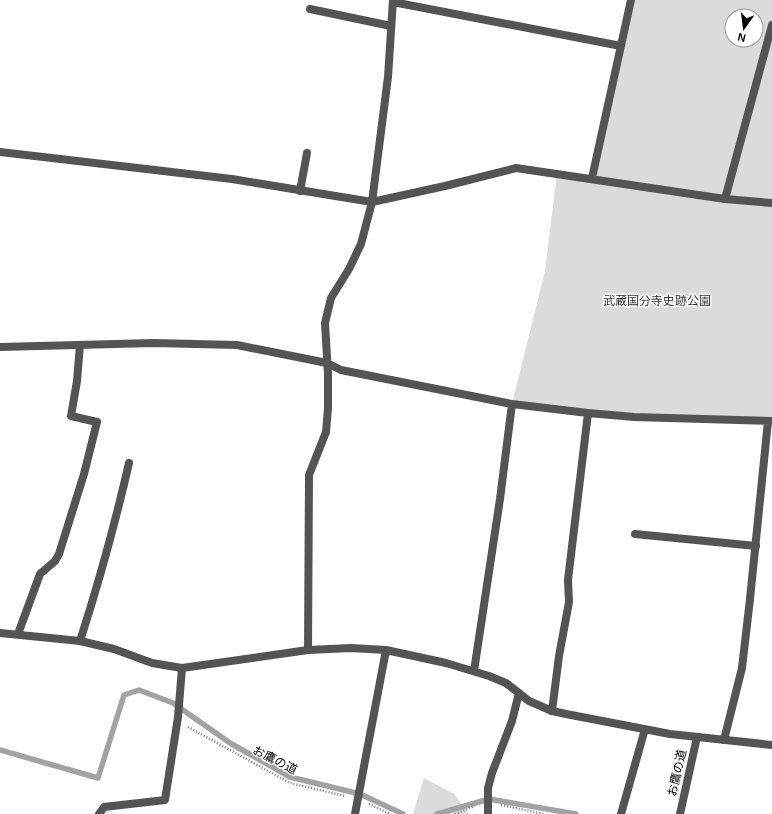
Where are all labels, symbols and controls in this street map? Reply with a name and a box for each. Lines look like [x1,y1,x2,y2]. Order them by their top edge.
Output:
north arrow [724,8,764,48]
text: N [736,31,747,44]
park label: 武蔵国分寺史跡公園 [603,294,711,308]
street label: お鷹の道 [250,743,300,777]
street label: お鷹の道 [665,748,689,798]

